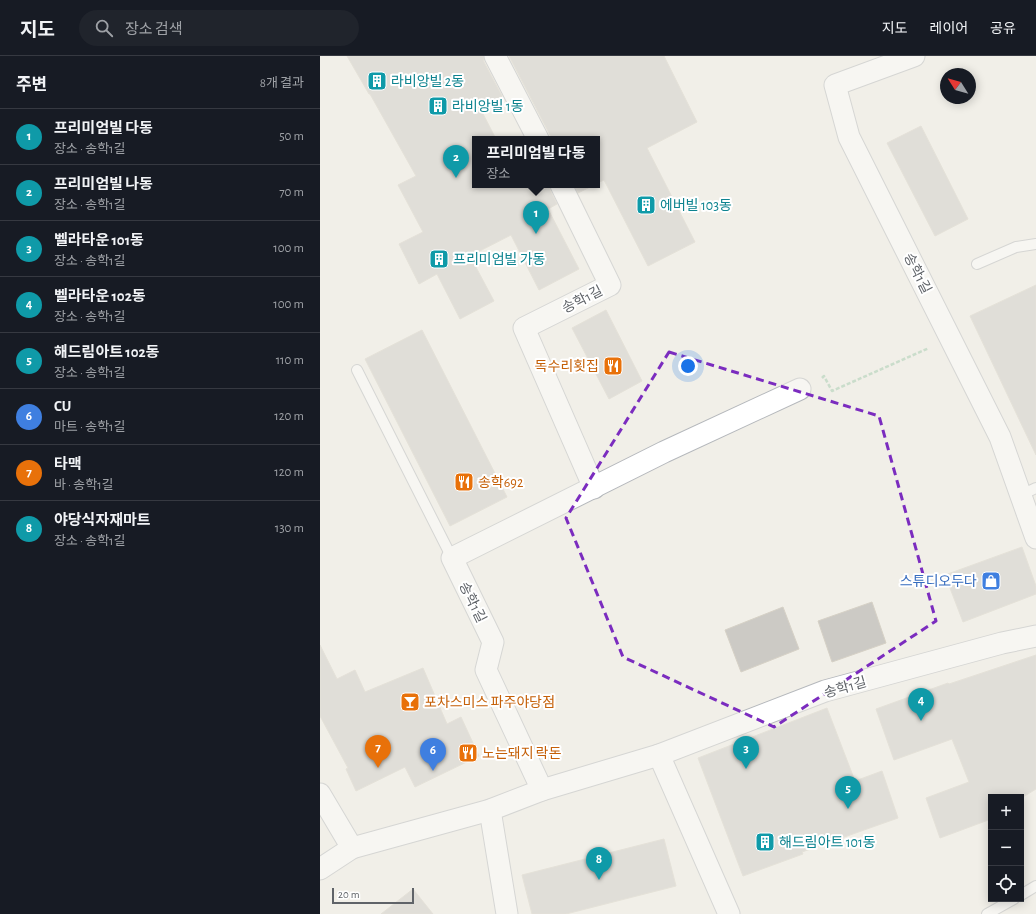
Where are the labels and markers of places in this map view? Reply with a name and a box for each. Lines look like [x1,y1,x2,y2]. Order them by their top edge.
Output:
building icon: 라비앙빌 2동 [366,70,388,92]
place label: 라비앙빌 2동 [391,74,464,89]
building icon: 라비앙빌 1동 [427,95,449,117]
place label: 라비앙빌 1동 [452,99,524,114]
pin: 2 [443,145,469,178]
building icon: 에버빌 103동 [635,194,657,216]
place label: 에버빌 103동 [660,198,732,213]
pin: 1 [523,201,549,234]
building icon: 프리미엄빌 가동 [428,248,450,270]
place label: 프리미엄빌 가동 [453,252,546,267]
restaurant icon: 독수리횟집 [602,355,624,377]
place label: 독수리횟집 [535,358,599,374]
restaurant icon: 송학692 [453,471,475,493]
place label: 송학692 [478,474,523,490]
shop icon: 스튜디오두다 [980,570,1002,592]
place label: 스튜디오두다 [900,574,977,589]
pin: 4 [908,688,934,721]
bar icon: 포차스미스 파주야당점 [399,691,421,713]
place label: 포차스미스 파주야당점 [424,695,555,710]
pin: 7 [365,735,391,768]
pin: 3 [733,736,759,769]
pin: 6 [420,738,446,771]
restaurant icon: 노는돼지 락돈 [457,742,479,764]
place label: 노는돼지 락돈 [482,746,562,761]
pin: 5 [835,776,861,809]
building icon: 해드림아트 101동 [754,831,776,853]
place label: 해드림아트 101동 [779,835,876,850]
pin: 8 [586,847,612,880]

